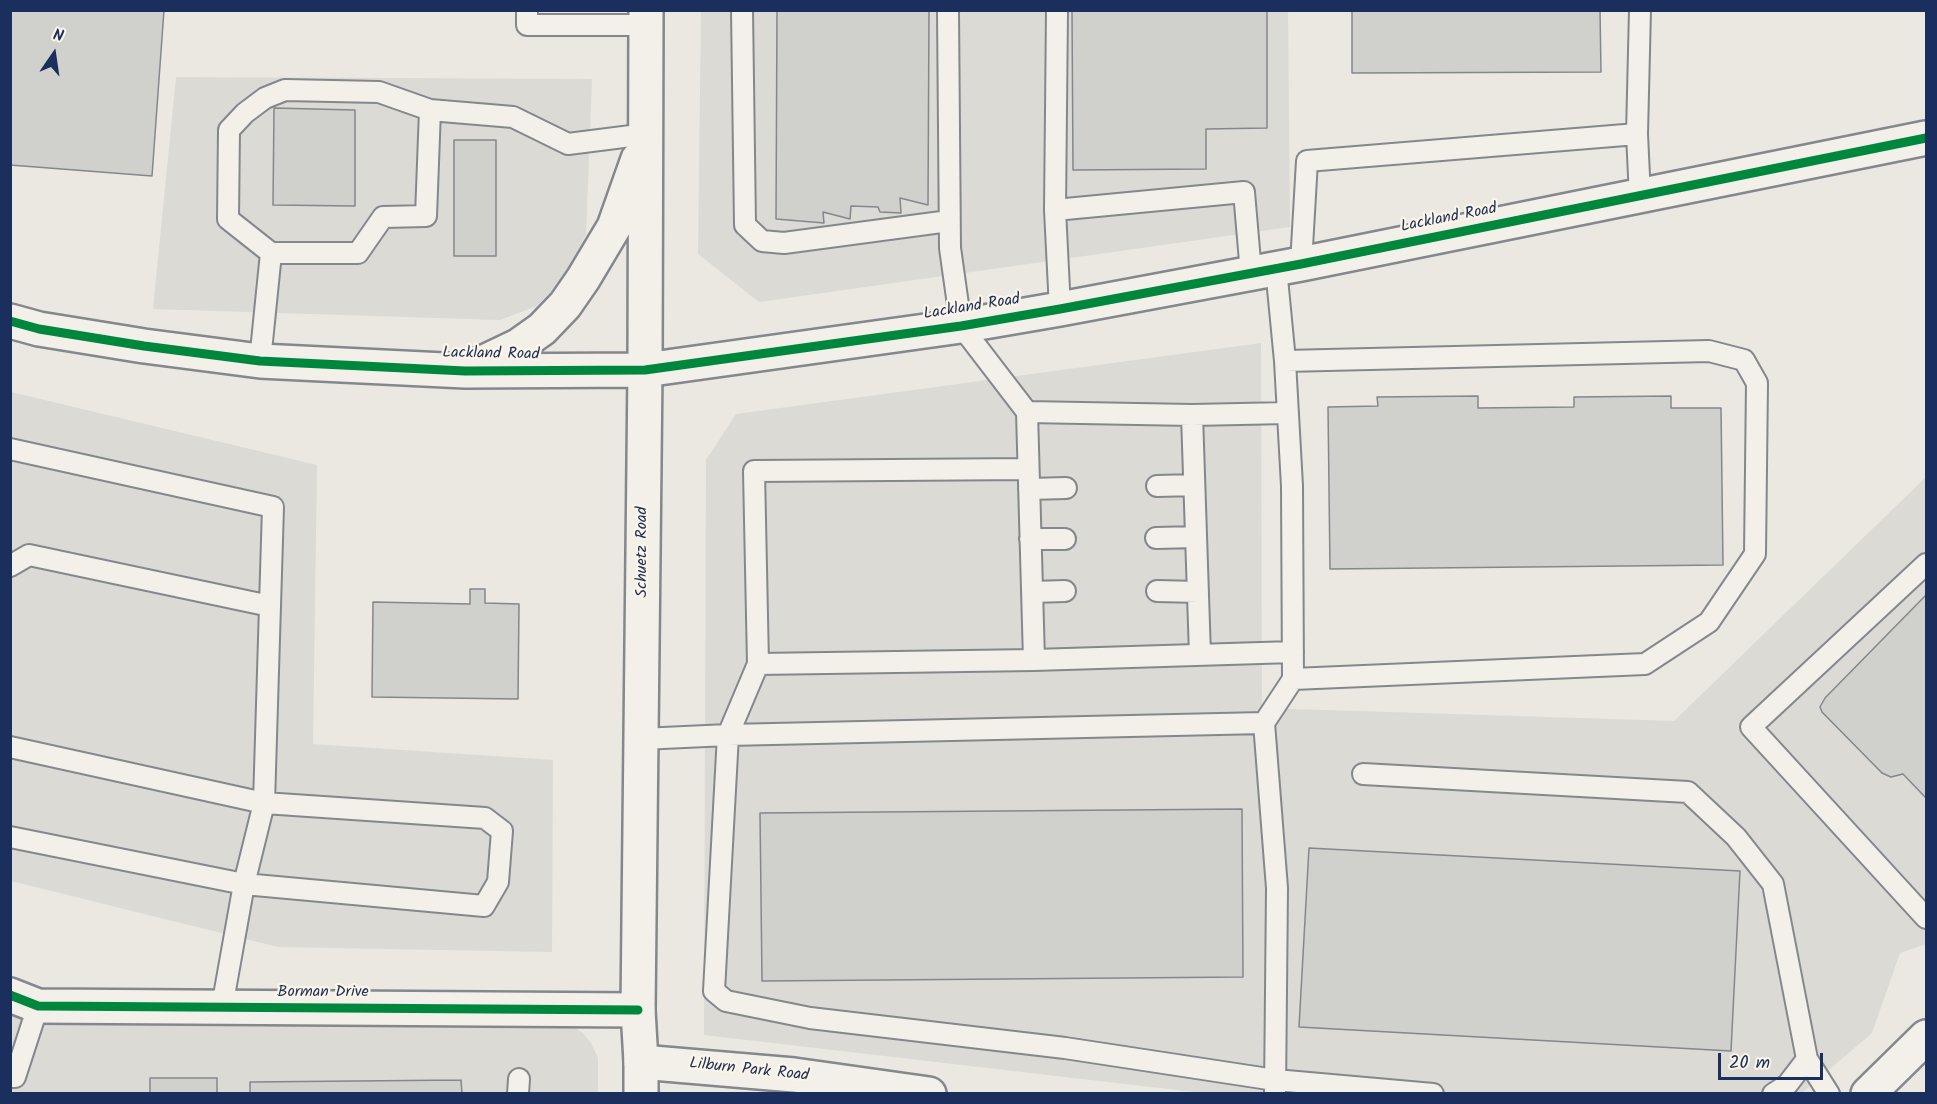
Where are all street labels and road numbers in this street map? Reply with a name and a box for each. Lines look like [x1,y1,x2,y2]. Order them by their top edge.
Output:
street label: Lackland Road [1399,200,1499,238]
street label: Lackland Road [922,291,1022,325]
street label: Lackland Road [442,345,540,365]
street label: Schuetz Road [633,507,653,597]
street label: Borman Drive [277,983,369,1003]
street label: Lilburn Park Road [688,1055,810,1087]

